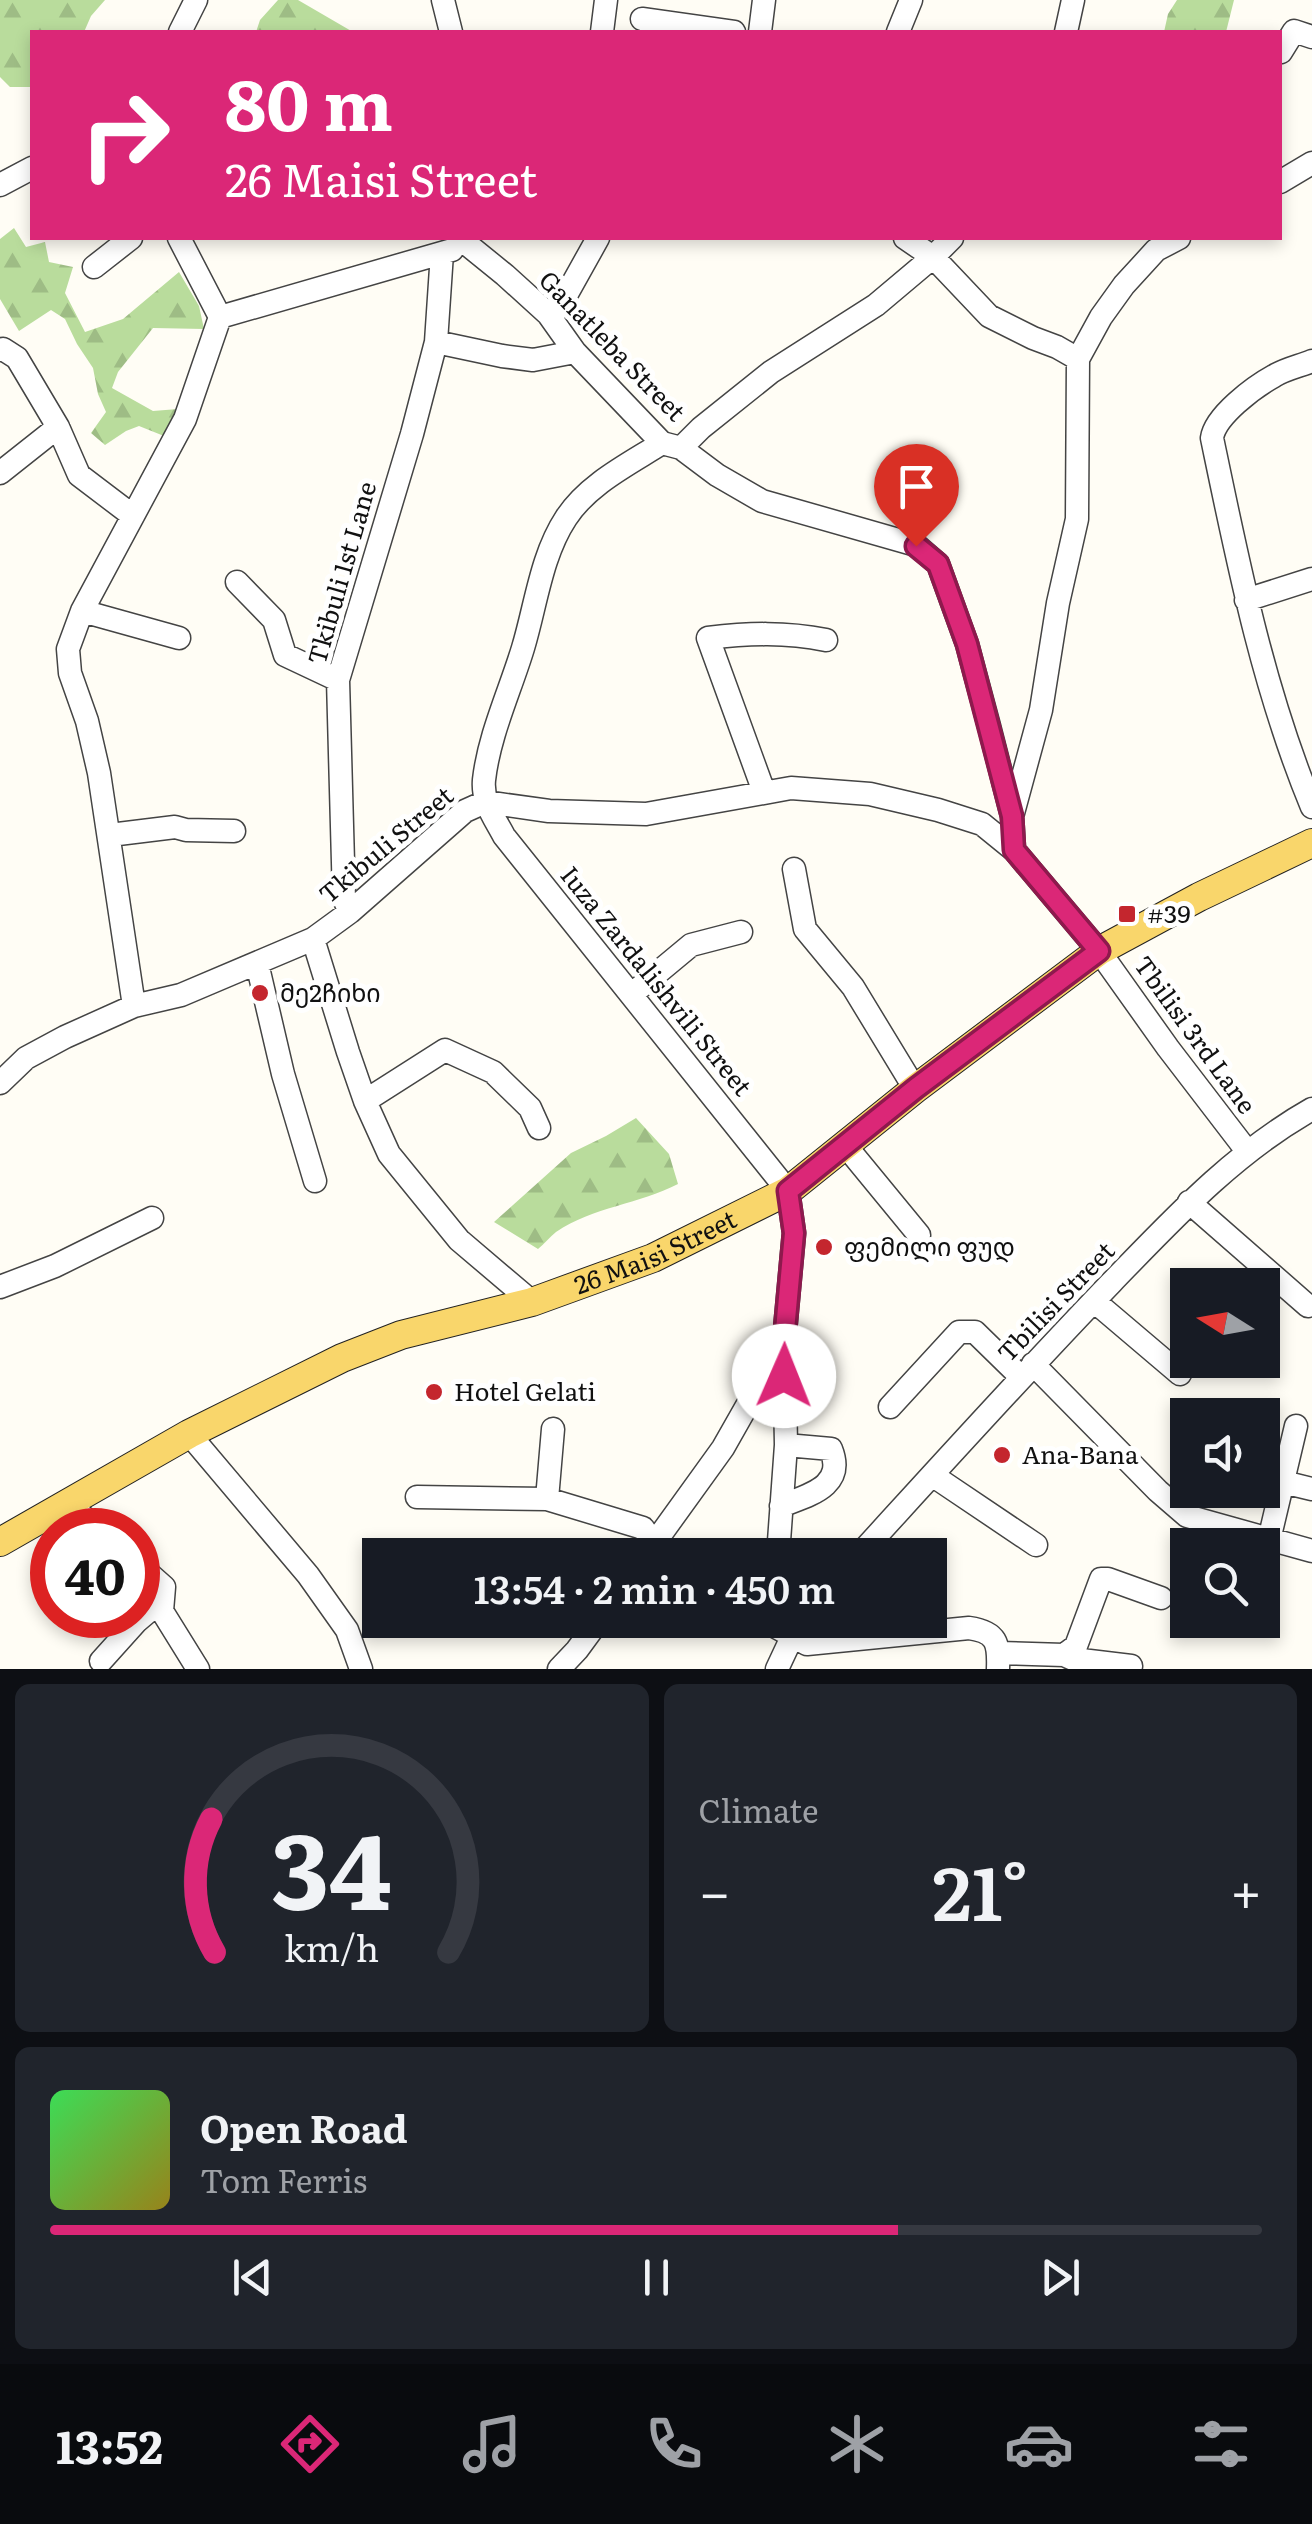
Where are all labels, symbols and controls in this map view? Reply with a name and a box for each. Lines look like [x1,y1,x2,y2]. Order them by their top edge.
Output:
text: 80 m [225,49,393,153]
icon: right [60,70,190,200]
text: 26 Maisi Street [225,144,538,211]
street label: Ganatleba Street [531,261,695,429]
pin [874,444,959,547]
icon: arrive [889,459,944,514]
street label: Tkibuli 1st Lane [297,477,384,668]
street label: Tkibuli Street [310,777,460,911]
street label: Iuza Zardalishvili Street [553,857,762,1103]
place label: #39 [1147,894,1190,931]
marker: #39 [1116,903,1138,925]
street label: Tbilisi 3rd Lane [1126,948,1266,1121]
place label: მე2ჩიხი [280,973,381,1010]
marker: მე2ჩიხი [249,982,271,1004]
street label: 26 Maisi Street [569,1200,742,1302]
place label: ფემილი ფუდ [844,1227,1015,1264]
street label: Tbilisi Street [988,1232,1122,1369]
marker: ფემილი ფუდ [813,1236,835,1258]
north arrow [1170,1268,1280,1378]
map controls [1170,1268,1280,1638]
position arrow [732,1324,836,1428]
place label: Hotel Gelati [454,1372,596,1409]
marker: Hotel Gelati [423,1381,445,1403]
button: sound [1170,1398,1280,1508]
place label: Ana-Bana [1022,1435,1139,1472]
marker: Ana-Bana [991,1444,1013,1466]
speed limit sign: 40 [30,1508,160,1638]
button: search [1170,1528,1280,1638]
text: 13:54 · 2 min · 450 m [474,1559,835,1616]
text: Climate [699,1785,819,1833]
text: 34 [272,1788,392,1942]
text: 21° [932,1833,1028,1944]
text: − [699,1848,731,1930]
text: + [1230,1848,1262,1930]
text: km/h [284,1920,379,1973]
text: Open Road [200,2098,408,2155]
text: Tom Ferris [200,2155,367,2203]
icon: previous [225,2250,280,2305]
icon: pause [629,2250,684,2305]
icon: next [1033,2250,1088,2305]
icon: directions [275,2409,345,2479]
icon: music [457,2409,527,2479]
icon: phone [639,2409,709,2479]
icon: climate [822,2409,892,2479]
icon: car [1004,2409,1074,2479]
icon: filters [1186,2409,1256,2479]
text: 13:52 [56,2411,163,2478]

